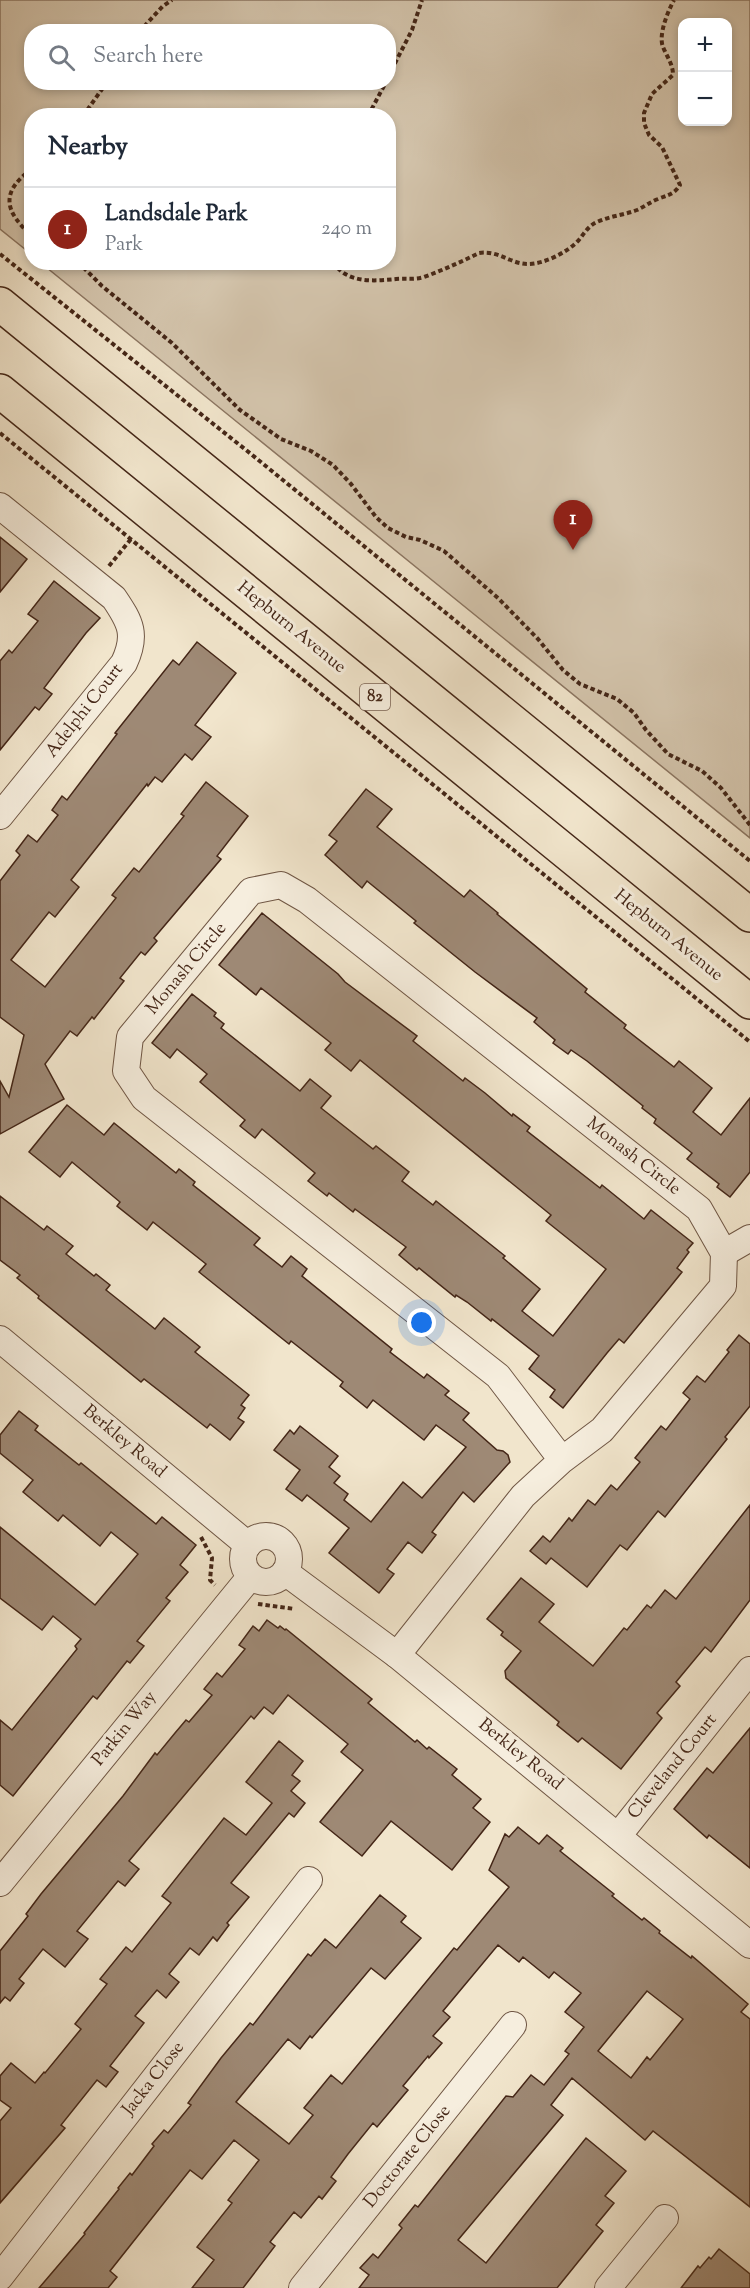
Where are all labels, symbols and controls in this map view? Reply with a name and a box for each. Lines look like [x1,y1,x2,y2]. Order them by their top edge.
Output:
map controls [678,18,732,126]
button: + [678,18,732,72]
search box [24,24,396,90]
icon: search [45,41,78,74]
text: Search here [93,41,203,73]
button: − [678,72,732,126]
text: Nearby [48,129,128,166]
text: Landsdale Park [105,199,248,231]
text: 1 [64,215,71,244]
text: 240 m [321,215,372,244]
text: Park [105,231,143,260]
pin: 1 [554,500,592,550]
street label: Hepburn Avenue [231,576,351,680]
street label: Adelphi Court [40,658,130,764]
road number: 82 [360,684,390,710]
street label: Hepburn Avenue [608,884,728,988]
street label: Monash Circle [140,917,234,1021]
street label: Monash Circle [580,1112,686,1202]
your location [407,1308,436,1337]
street label: Berkley Road [76,1399,172,1485]
street label: Parkin Way [87,1686,163,1772]
street label: Cleveland Court [622,1708,724,1826]
street label: Berkley Road [472,1713,568,1797]
street label: Jacka Close [116,2036,191,2122]
street label: Doctorate Close [358,2100,458,2214]

